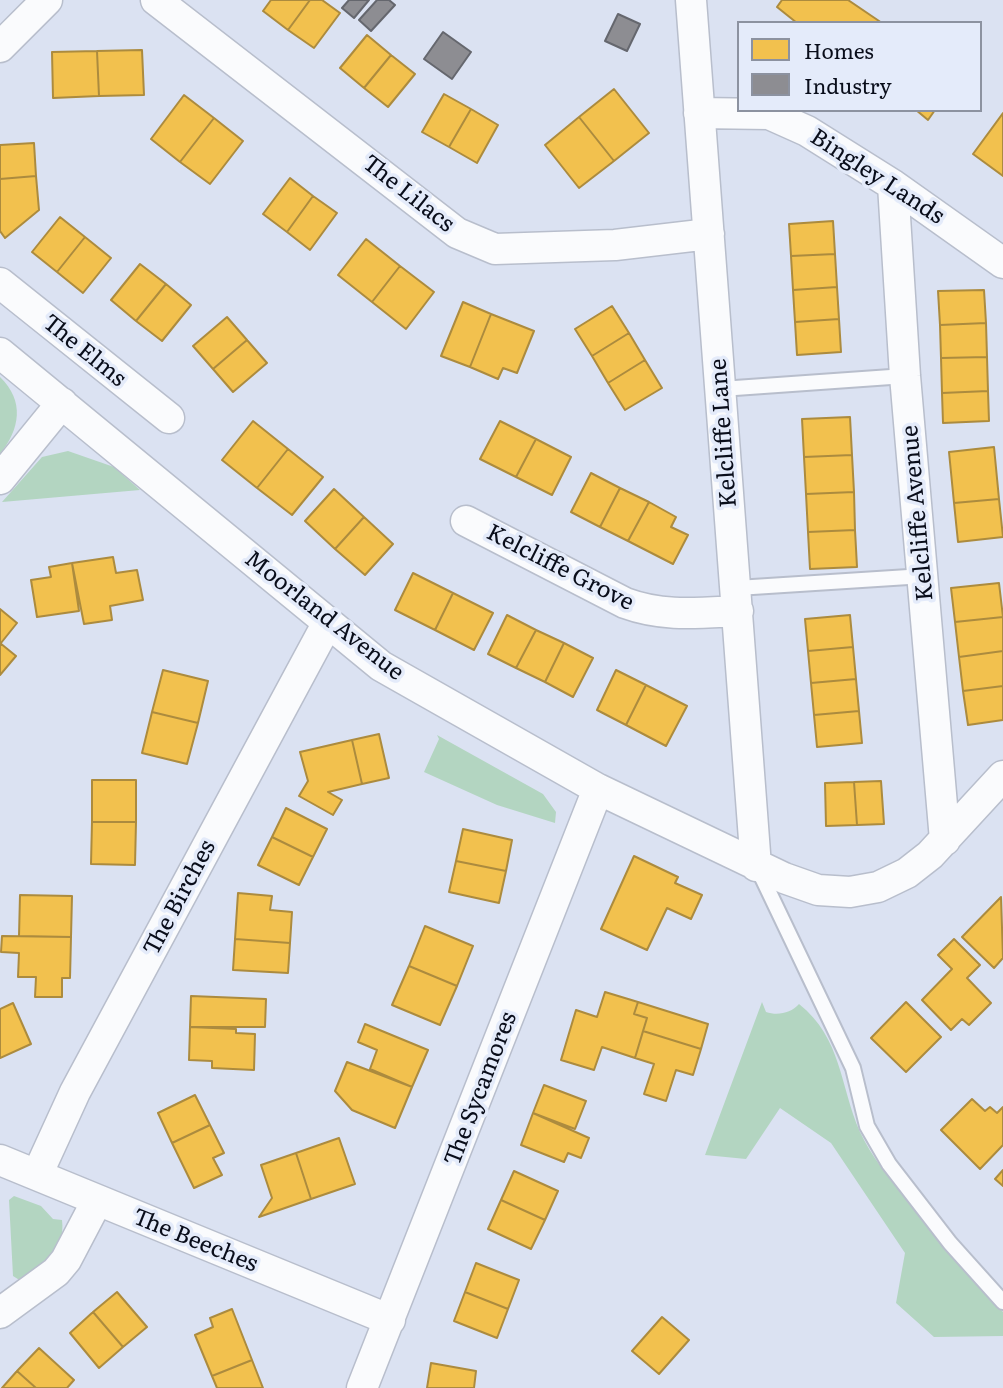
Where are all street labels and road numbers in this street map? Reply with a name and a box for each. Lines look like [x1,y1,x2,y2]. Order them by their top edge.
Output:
street label: Bingley Lands [805,123,949,231]
street label: The Lilacs [357,150,459,238]
street label: The Elms [37,309,131,393]
street label: Kelcliffe Lane [705,358,743,508]
street label: Kelcliffe Avenue [897,424,939,602]
street label: Kelcliffe Grove [482,519,638,617]
street label: Moorland Avenue [239,545,409,687]
street label: The Birches [138,836,222,960]
street label: The Sycamores [439,1008,523,1170]
street label: The Beeches [129,1203,261,1279]

